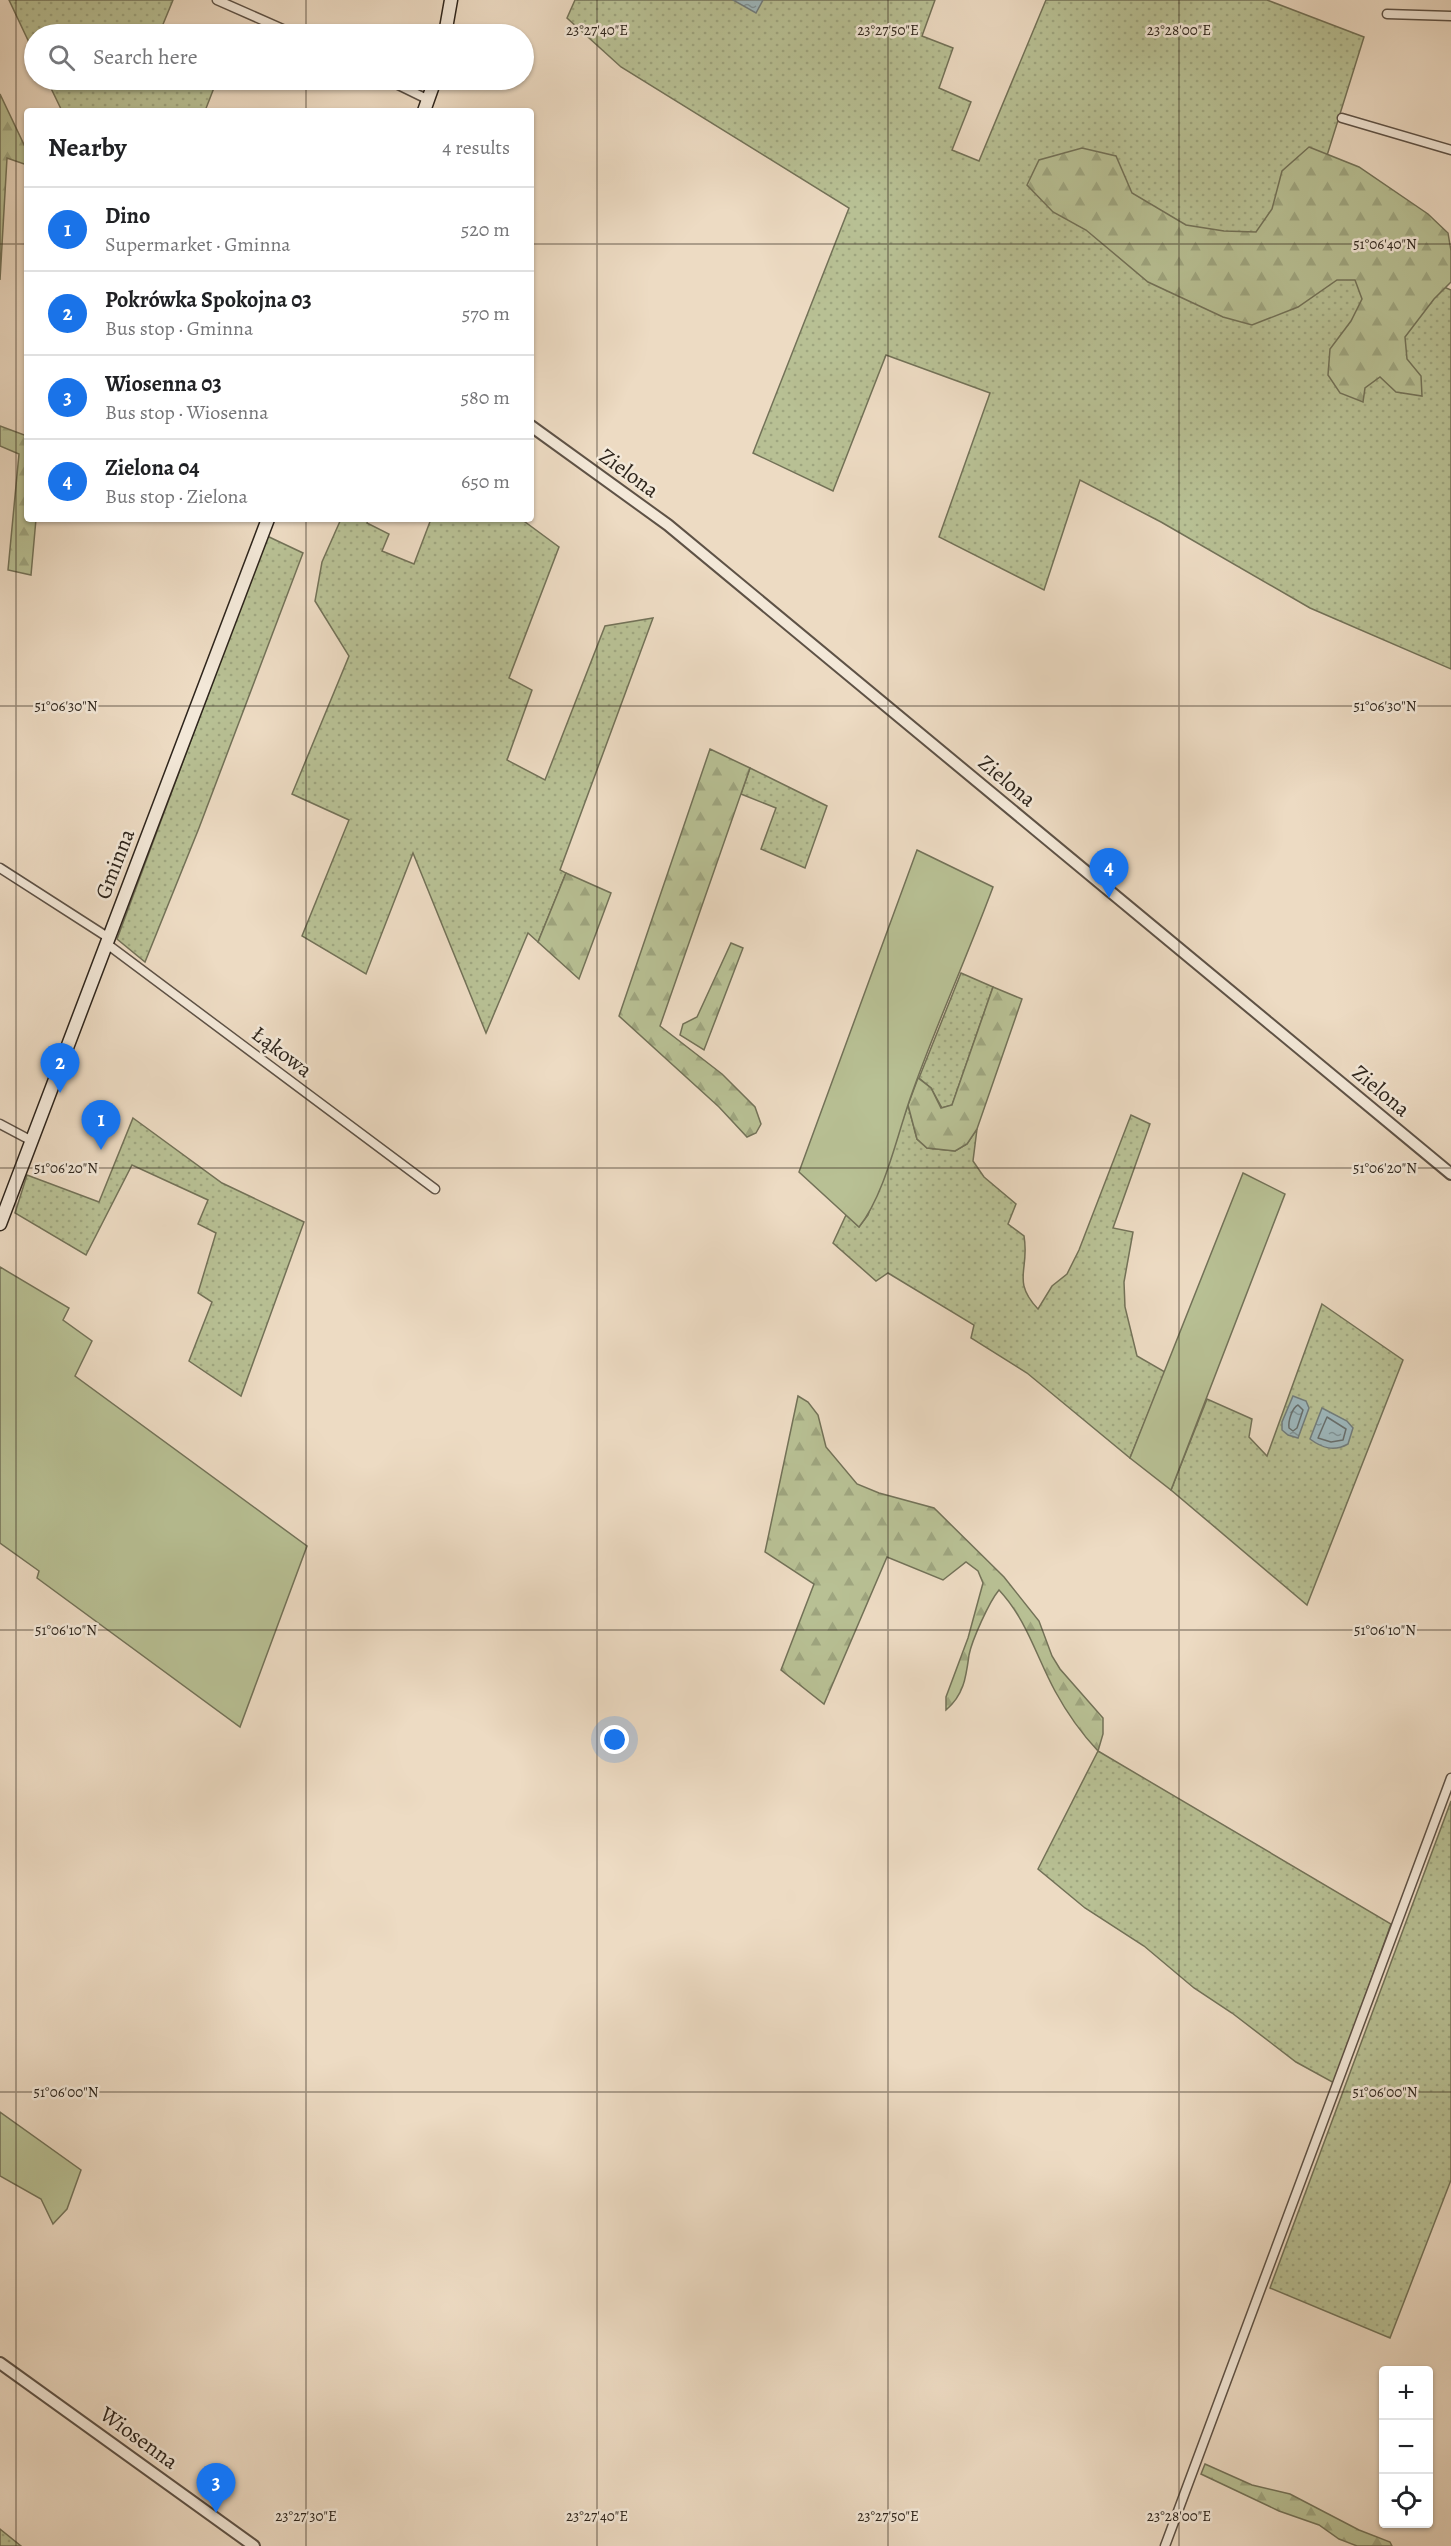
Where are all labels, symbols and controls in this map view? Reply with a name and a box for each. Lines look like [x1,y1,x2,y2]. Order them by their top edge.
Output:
text: 23°27'40"E [566,20,628,40]
text: 23°27'50"E [857,20,919,40]
text: 23°28'00"E [1147,20,1211,40]
search box [24,24,534,90]
icon: search [45,41,78,74]
text: Search here [93,42,198,72]
text: Nearby [48,130,127,165]
text: 4 results [442,134,510,161]
text: Dino [105,201,150,231]
text: 1 [64,216,71,243]
text: 520 m [461,216,510,243]
text: Supermarket · Gminna [105,231,291,258]
text: 51°06'40"N [1353,234,1417,254]
text: Pokrówka Spokojna 03 [105,285,312,315]
text: 2 [63,300,72,327]
text: 570 m [462,300,510,327]
text: Bus stop · Gminna [105,315,253,342]
text: Wiosenna 03 [105,369,222,399]
text: 3 [63,384,72,411]
text: 580 m [460,384,510,411]
text: Bus stop · Wiosenna [105,399,268,426]
street label: Zielona [593,441,666,505]
text: Zielona 04 [105,453,200,483]
text: 4 [63,468,72,495]
text: 650 m [461,468,510,495]
text: Bus stop · Zielona [105,483,248,510]
text: 51°06'30"N [34,696,98,716]
text: 51°06'30"N [1353,696,1417,716]
street label: Zielona [972,748,1043,815]
street label: Gminna [88,824,142,904]
pin: 4 [1090,848,1128,898]
street label: Łąkowa [245,1019,319,1085]
pin: 2 [40,1044,80,1093]
street label: Zielona [1346,1058,1417,1125]
pin: 1 [82,1100,120,1150]
text: 51°06'20"N [34,1158,98,1178]
text: 51°06'20"N [1353,1158,1417,1178]
text: 51°06'10"N [35,1620,97,1640]
text: 51°06'10"N [1354,1620,1416,1640]
your location [600,1725,629,1754]
text: 51°06'00"N [34,2082,99,2102]
text: 51°06'00"N [1353,2082,1418,2102]
map controls [1379,2366,1433,2528]
button: + [1379,2366,1433,2420]
street label: Wiosenna [93,2399,185,2477]
button: − [1379,2420,1433,2474]
pin: 3 [196,2464,236,2513]
button: locate [1379,2474,1433,2528]
text: 23°27'30"E [275,2506,337,2526]
text: 23°27'40"E [566,2506,628,2526]
text: 23°27'50"E [857,2506,919,2526]
text: 23°28'00"E [1147,2506,1211,2526]

